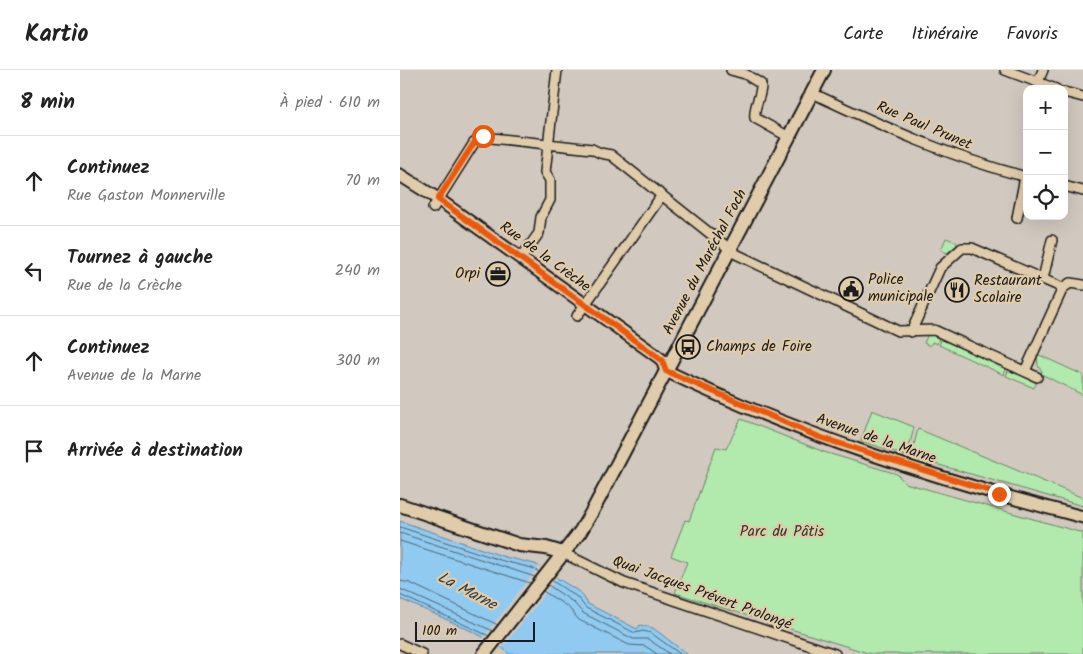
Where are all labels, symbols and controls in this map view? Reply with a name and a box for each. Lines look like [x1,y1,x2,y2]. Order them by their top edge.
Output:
text: Kartio [25,15,88,54]
text: Carte [843,20,883,49]
text: Itinéraire [911,20,978,49]
text: Favoris [1006,20,1058,49]
map controls [1023,85,1068,220]
button: + [1023,85,1068,130]
text: 8 min [20,86,75,119]
text: À pied · 610 m [280,90,380,115]
street label: Rue Paul Prunet [873,95,976,157]
route start [472,125,495,148]
button: − [1023,130,1068,175]
text: Continuez [67,153,150,183]
icon: ahead [20,167,48,195]
text: 70 m [345,168,380,193]
button: locate [1023,175,1068,220]
text: Rue Gaston Monnerville [67,183,225,208]
street label: Avenue du Maréchal Foch [656,185,754,339]
street label: Rue de la Crèche [494,216,596,299]
text: Tournez à gauche [67,243,213,273]
icon: left [20,257,48,285]
text: 240 m [335,258,380,283]
office icon: Orpi [485,261,511,287]
place label: Orpi [455,262,481,286]
place label: Police municipale [868,268,934,309]
place label: Restaurant Scolaire [974,269,1042,310]
text: Rue de la Crèche [67,273,182,298]
public building icon: Police municipale [838,276,864,302]
restaurant icon: Restaurant Scolaire [944,277,970,303]
text: Continuez [67,333,150,363]
bus stop icon: Champs de Foire [675,334,701,360]
place label: Champs de Foire [706,335,812,359]
icon: ahead [20,347,48,375]
text: 300 m [336,348,380,373]
text: Avenue de la Marne [67,363,201,388]
street label: Avenue de la Marne [813,407,940,471]
text: Arrivée à destination [67,436,243,466]
icon: arrive [20,437,48,465]
route end [988,483,1011,506]
park label: Parc du Pâtis [740,520,825,544]
street label: Quai Jacques Prévert Prolongé [609,549,796,637]
water label: La Marne [433,565,503,618]
scale bar [415,619,535,642]
text: 100 m [422,620,457,642]

